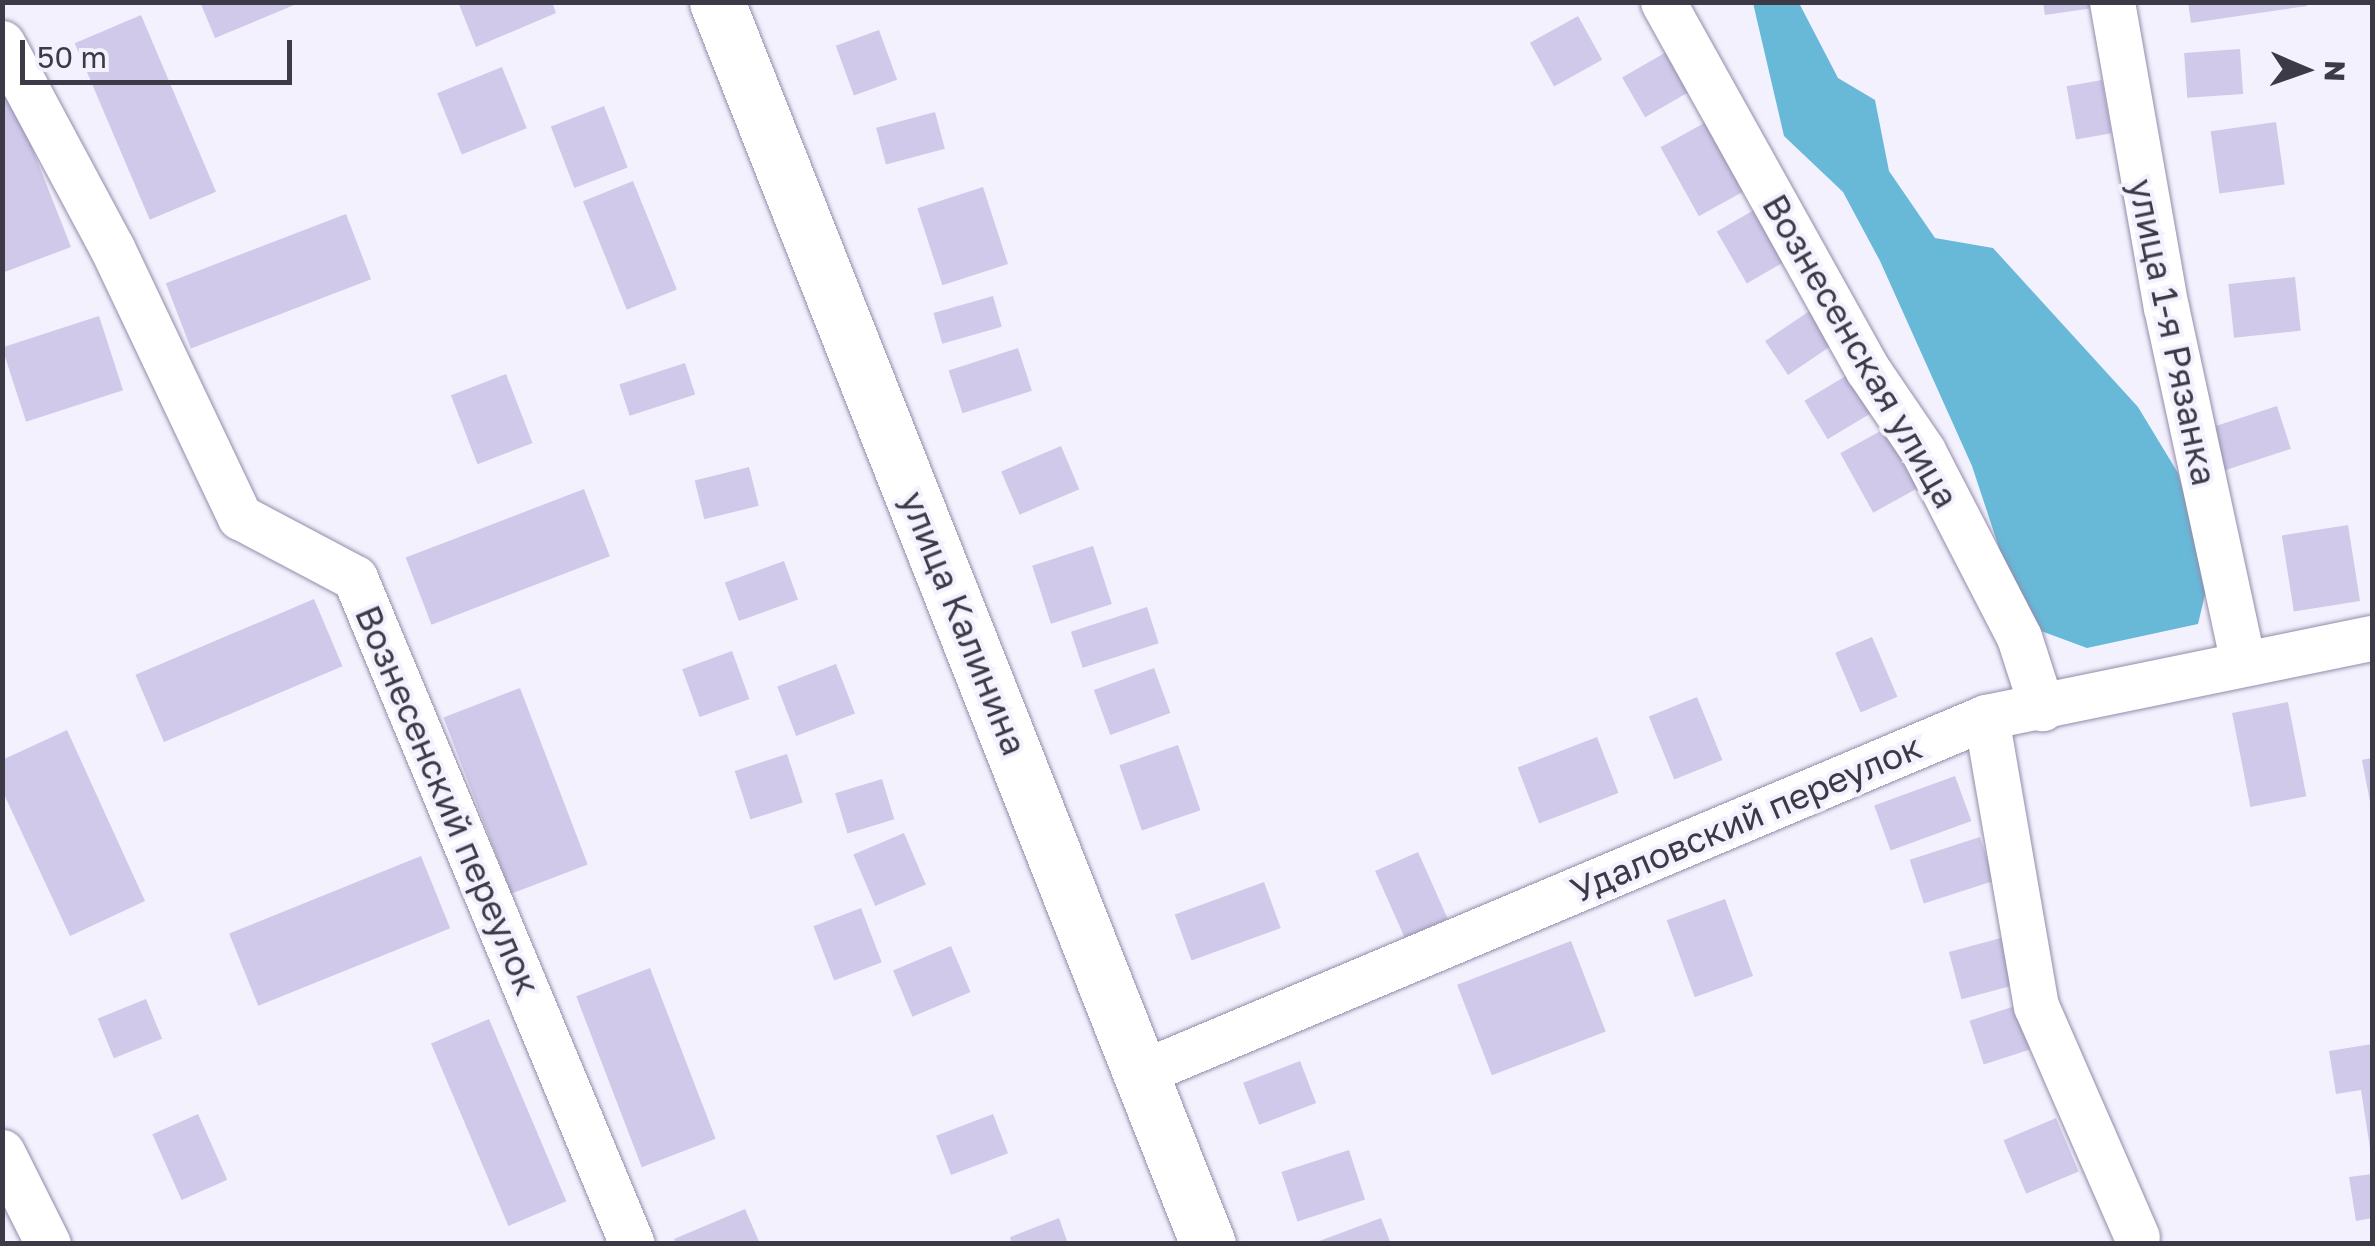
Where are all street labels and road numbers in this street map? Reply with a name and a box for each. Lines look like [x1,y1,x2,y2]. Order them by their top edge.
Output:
street label: улица 1-я Рязанка [2120,175,2226,489]
street label: Вознесенская улица [1754,187,1968,515]
street label: улица Калинина [892,485,1036,761]
street label: Вознесенский переулок [347,599,549,1001]
street label: Удаловский переулок [1564,725,1928,911]

